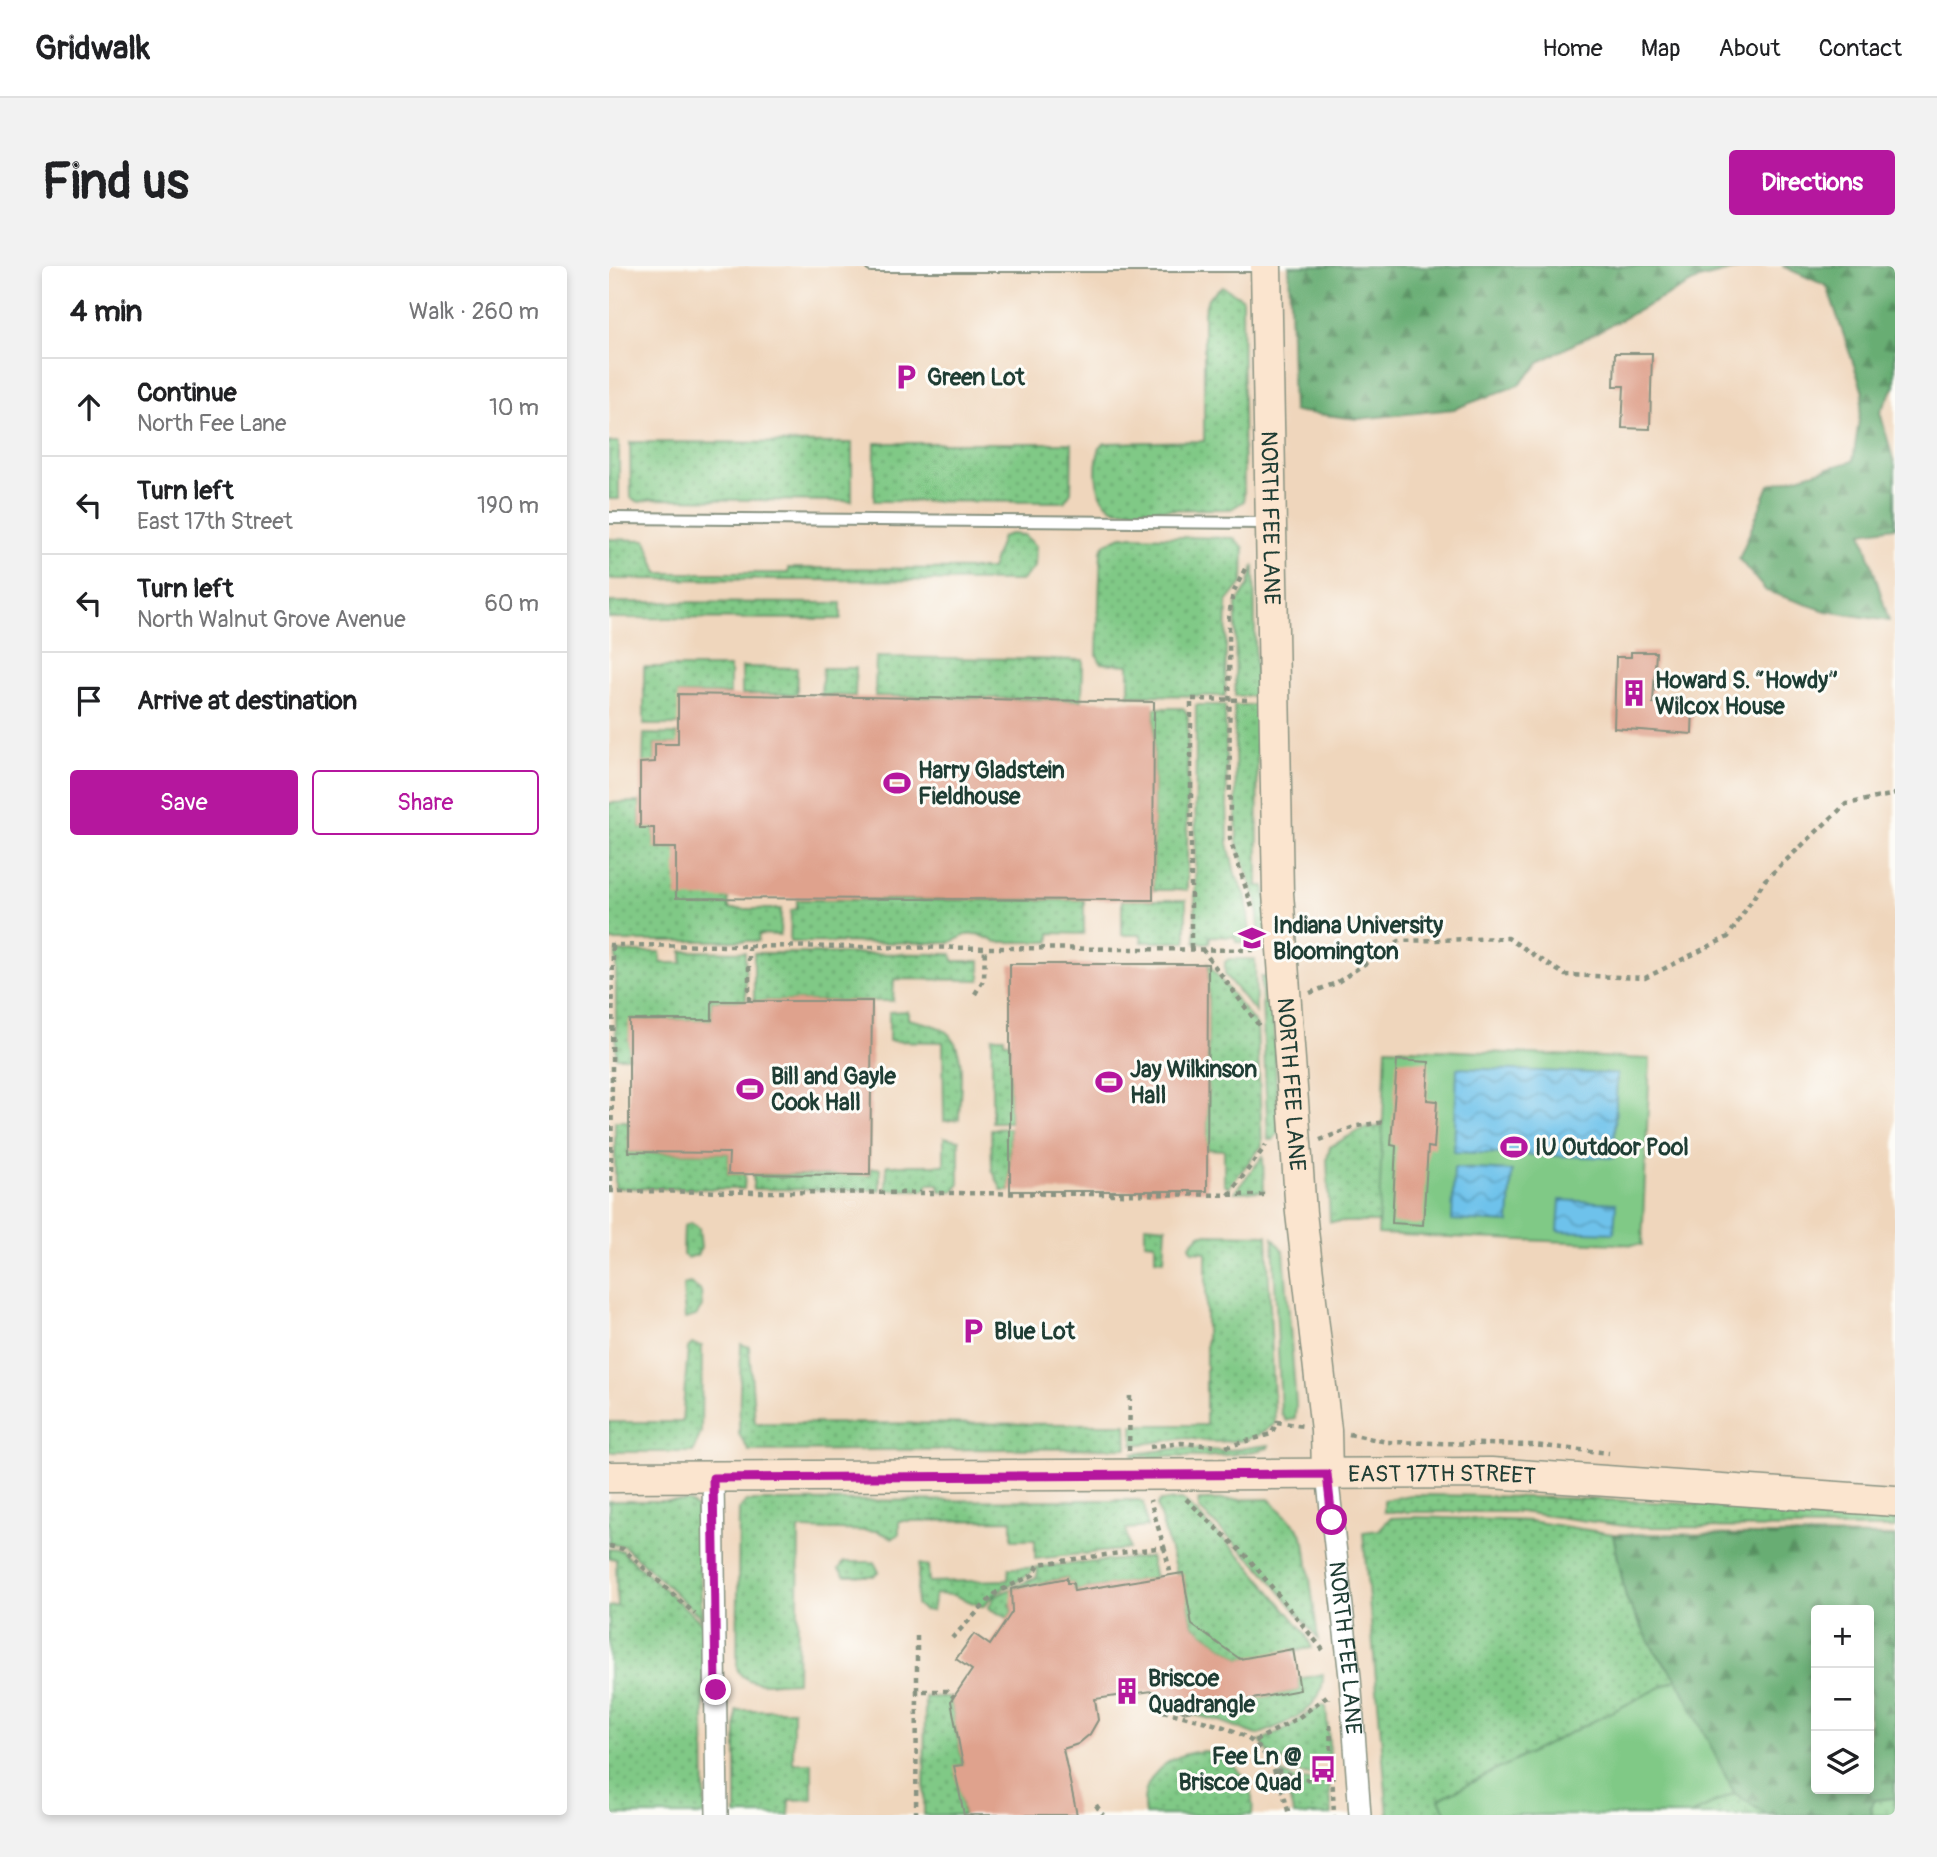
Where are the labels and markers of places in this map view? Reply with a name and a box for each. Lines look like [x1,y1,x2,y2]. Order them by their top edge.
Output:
parking icon: Green Lot [891,362,921,392]
place label: Green Lot [927,363,1026,392]
place label: Howard S. “Howdy” Wilcox House [1655,666,1838,721]
building icon: Howard S. “Howdy” Wilcox House [1619,678,1649,708]
place label: Harry Gladstein Fieldhouse [918,756,1065,811]
sports icon: Harry Gladstein Fieldhouse [882,768,912,798]
place label: Indiana University Bloomington [1273,911,1443,966]
school or university icon: Indiana University Bloomington [1237,923,1267,953]
place label: Jay Wilkinson Hall [1130,1055,1257,1110]
place label: Bill and Gayle Cook Hall [771,1062,897,1117]
sports icon: Jay Wilkinson Hall [1094,1067,1124,1097]
sports icon: Bill and Gayle Cook Hall [735,1074,765,1104]
sports icon: IU Outdoor Pool [1499,1132,1529,1162]
place label: IU Outdoor Pool [1535,1133,1689,1162]
parking icon: Blue Lot [958,1316,988,1346]
place label: Blue Lot [994,1317,1076,1346]
place label: Briscoe Quadrangle [1148,1664,1256,1719]
building icon: Briscoe Quadrangle [1112,1676,1142,1706]
place label: Fee Ln @ Briscoe Quad [1178,1742,1302,1797]
bus stop icon: Fee Ln @ Briscoe Quad [1308,1754,1338,1784]

